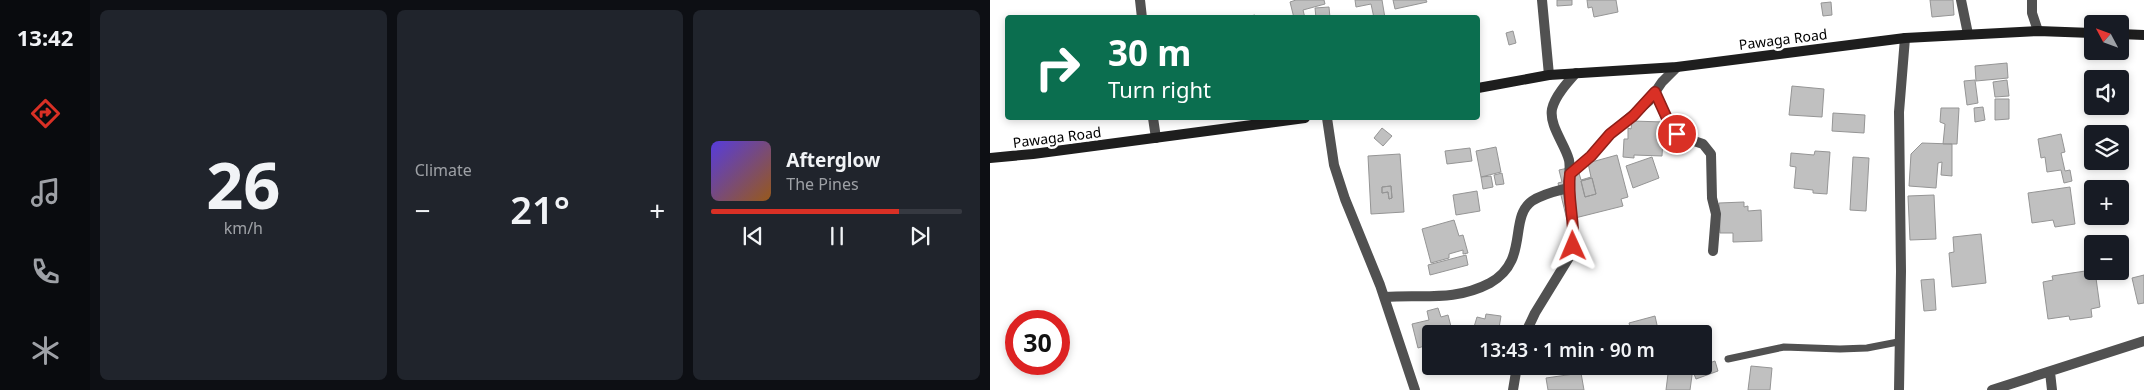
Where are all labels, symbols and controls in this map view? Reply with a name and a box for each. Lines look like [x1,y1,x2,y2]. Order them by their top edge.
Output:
north arrow [2084,15,2129,60]
map controls [2084,15,2129,280]
text: 13:42 [17,22,73,52]
street label: Pawaga Road [1738,24,1828,54]
text: 30 m [1108,29,1191,76]
icon: right [1025,35,1090,100]
button: sound [2084,70,2129,115]
text: Turn right [1108,74,1211,104]
icon: directions [28,96,63,131]
pin [1656,113,1698,155]
icon: arrive [1663,120,1691,148]
street label: Pawaga Road [1012,122,1102,152]
button: layers [2084,125,2129,170]
text: 26 [206,140,281,228]
text: Afterglow [786,147,880,173]
text: Climate [415,159,472,181]
text: The Pines [786,173,859,195]
icon: music [28,175,63,210]
button: + [2084,180,2129,225]
text: 21° [510,183,570,235]
text: − [415,191,431,229]
text: + [649,191,665,229]
text: km/h [224,217,263,239]
position arrow [1546,219,1598,271]
icon: previous [739,222,767,250]
icon: pause [823,222,851,250]
icon: next [906,222,934,250]
button: − [2084,235,2129,280]
icon: phone [28,254,63,289]
speed limit sign: 30 [1005,310,1070,375]
icon: climate [28,333,63,368]
text: 13:43 · 1 min · 90 m [1479,337,1655,363]

